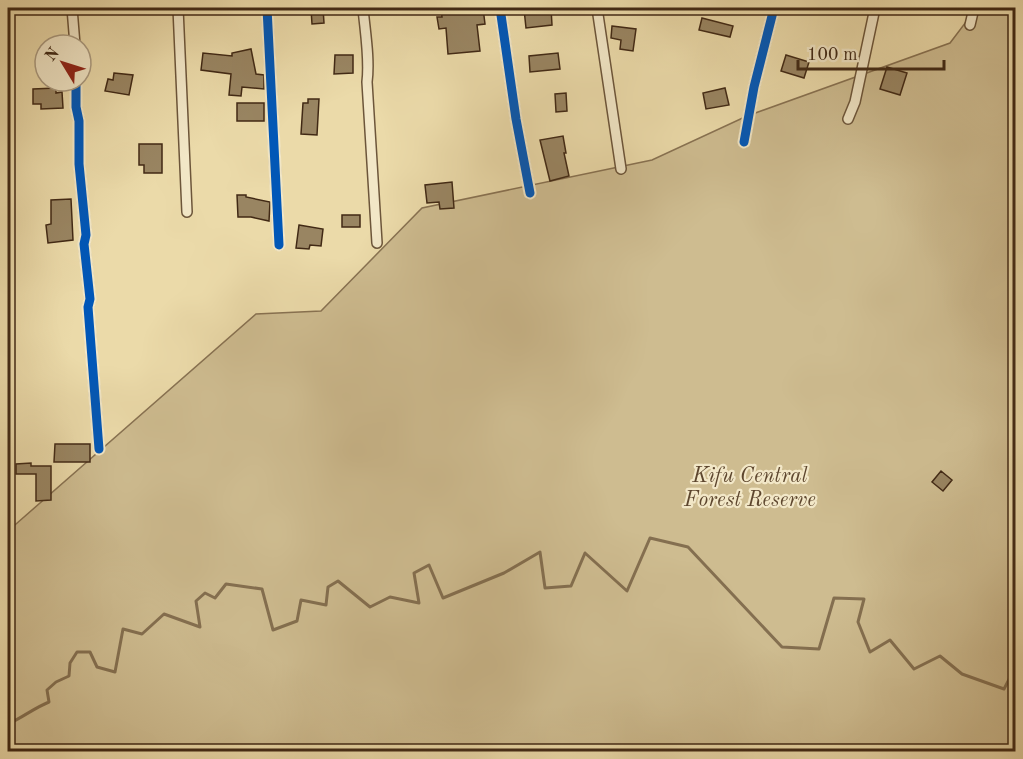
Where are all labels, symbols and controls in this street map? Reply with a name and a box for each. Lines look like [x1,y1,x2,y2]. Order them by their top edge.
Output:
north arrow [33,33,93,93]
scale bar [798,33,944,71]
text: N [43,45,63,65]
text: 100 m [807,46,858,64]
park label: Kifu Central Forest Reserve [683,466,816,511]

